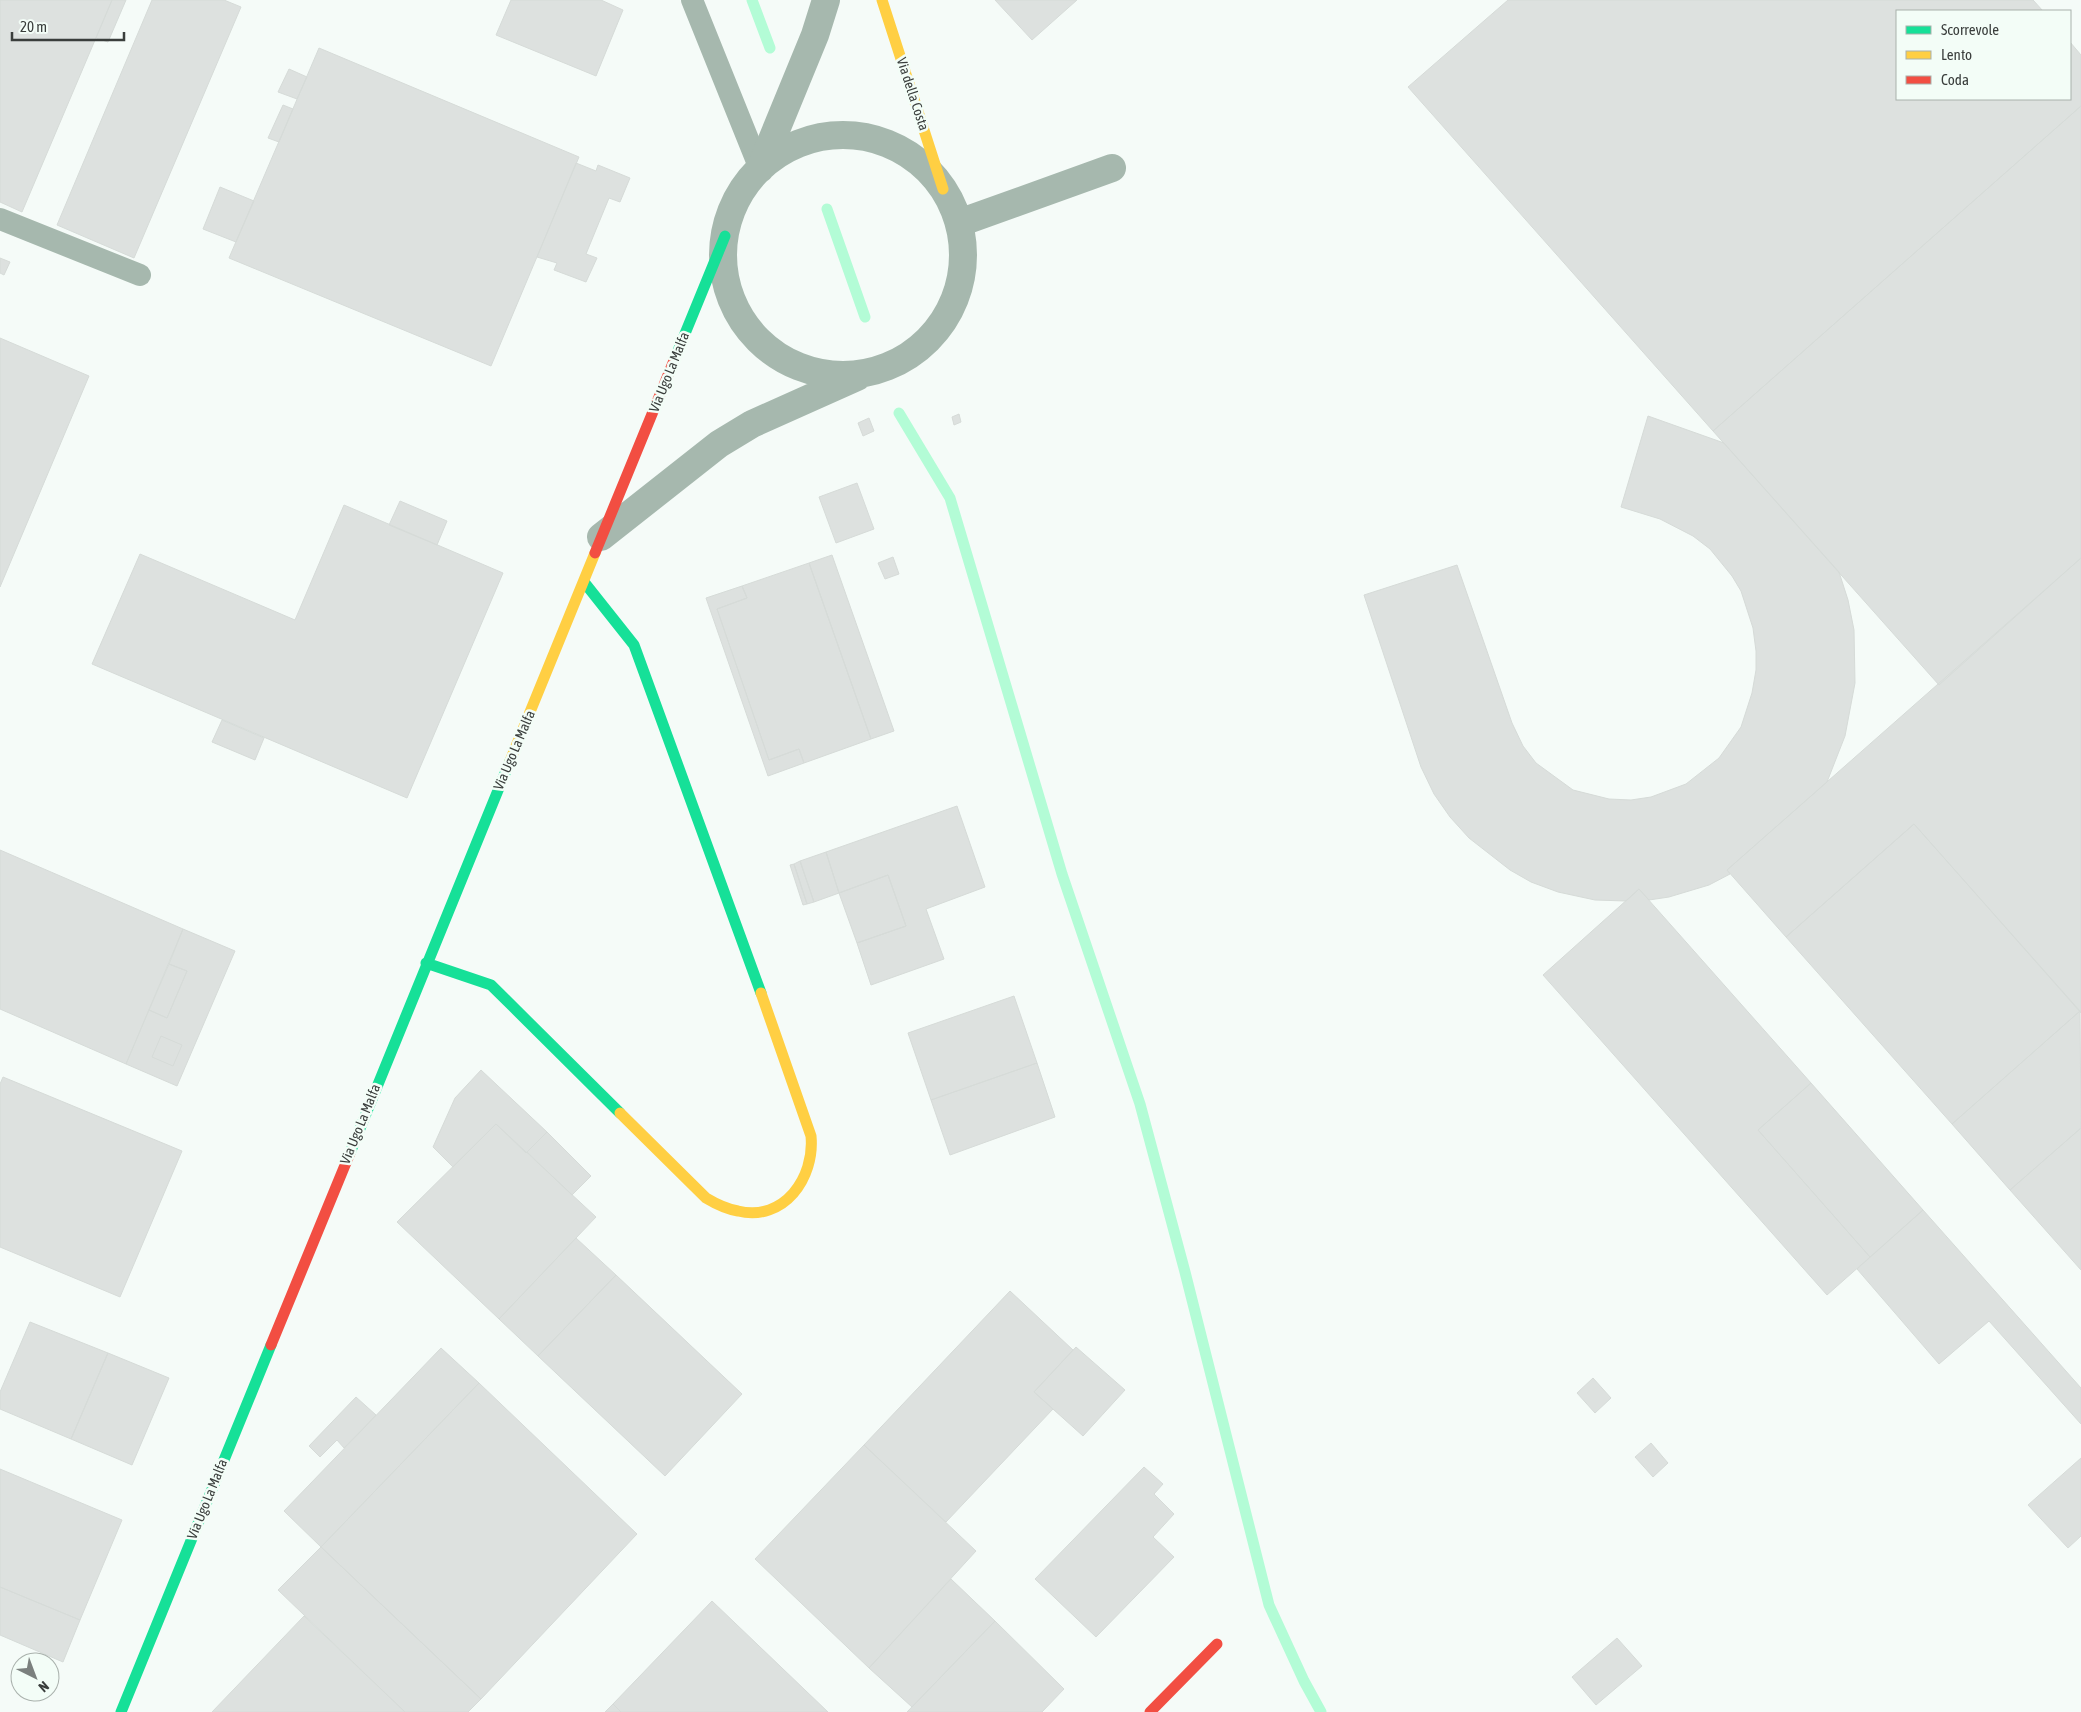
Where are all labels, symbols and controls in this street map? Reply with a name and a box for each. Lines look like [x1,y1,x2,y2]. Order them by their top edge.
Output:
scale bar [12,10,125,42]
legend [1896,10,2071,100]
text: 20 m [20,18,47,35]
text: Scorrevole [1941,21,1999,38]
text: Lento [1941,46,1972,63]
street label: Via della Costa [894,56,932,132]
text: Coda [1941,71,1969,88]
street label: Via Ugo La Malfa [646,330,692,414]
street label: Via Ugo La Malfa [490,708,538,792]
street label: Via Ugo La Malfa [337,1082,383,1166]
street label: Via Ugo La Malfa [184,1457,230,1541]
north arrow [10,1652,60,1702]
text: N [35,1678,52,1695]

